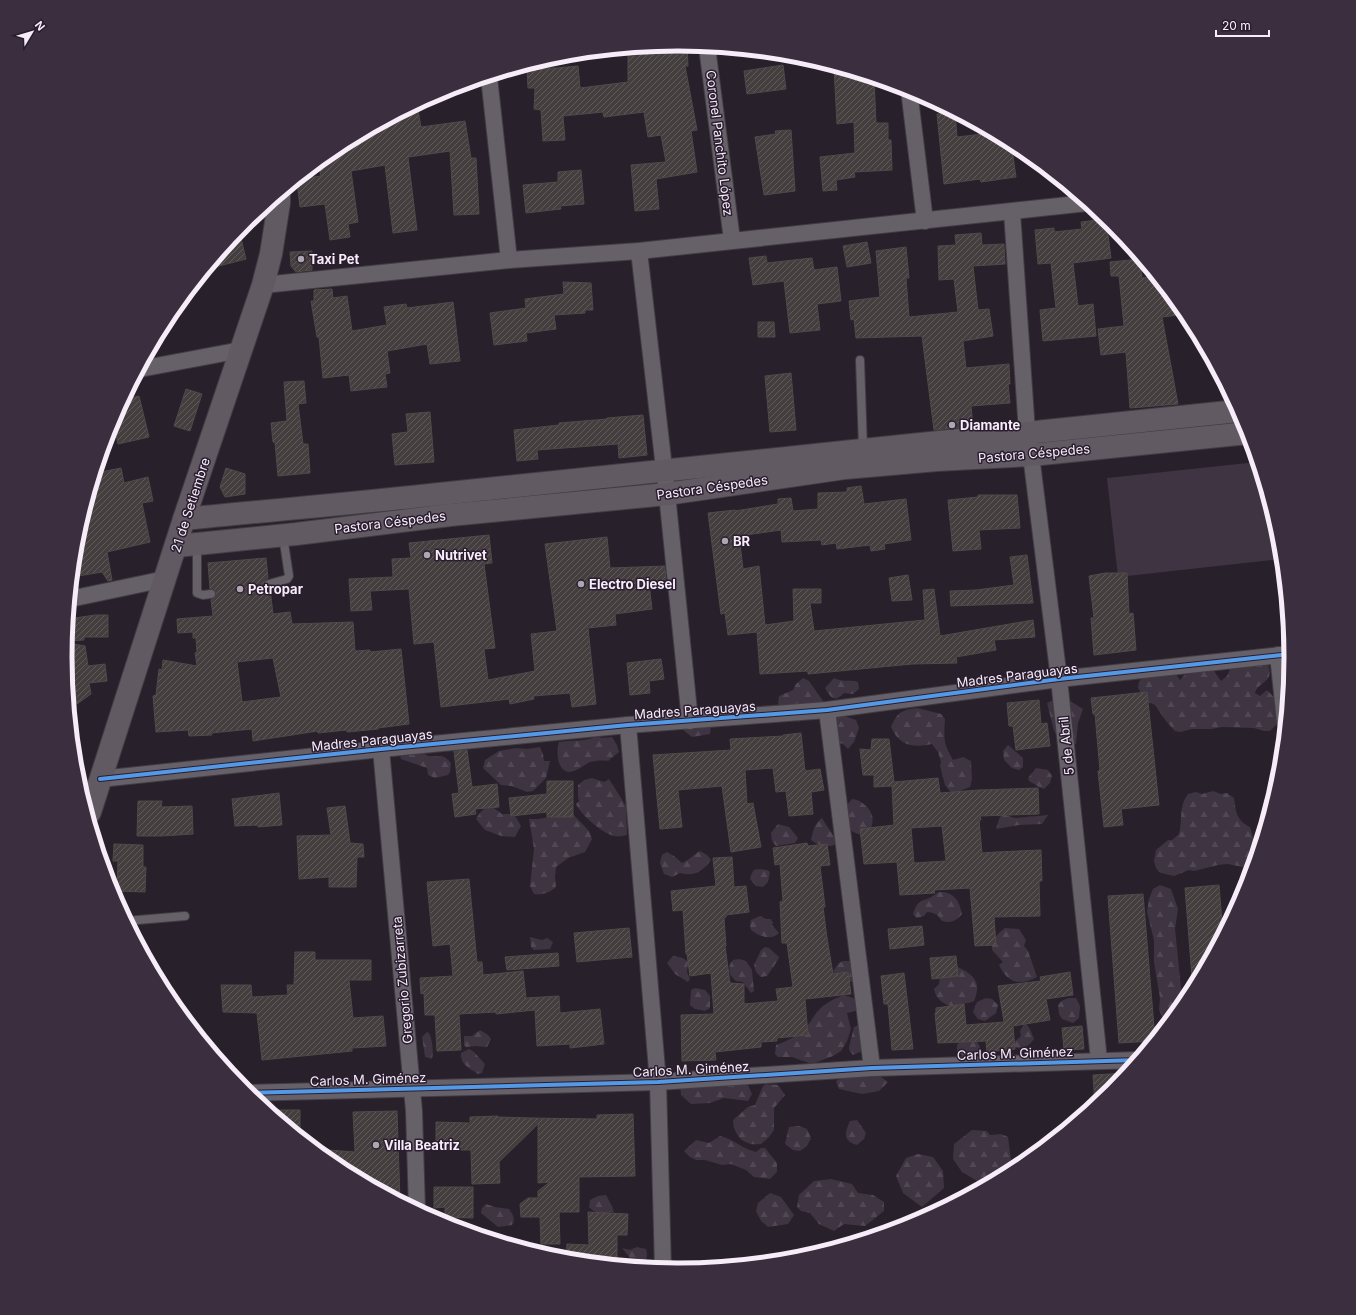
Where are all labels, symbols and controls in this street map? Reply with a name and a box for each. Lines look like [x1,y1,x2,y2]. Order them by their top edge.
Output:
north arrow [12,12,52,52]
scale bar [1216,12,1269,38]
text: N [32,18,48,33]
text: 20 m [1222,18,1251,33]
street label: Coronel Panchito López [703,69,737,217]
place label: Taxi Pet [309,251,359,267]
marker: Taxi Pet [296,254,306,264]
place label: Diamante [960,417,1021,433]
marker: Diamante [947,420,957,430]
street label: Pastora Céspedes [977,440,1091,466]
street label: 21 de Setiembre [167,456,213,554]
street label: Pastora Céspedes [655,471,769,503]
street label: Pastora Céspedes [333,507,447,537]
place label: BR [733,533,751,549]
marker: BR [720,536,730,546]
place label: Nutrivet [435,547,487,563]
marker: Nutrivet [422,550,432,560]
place label: Electro Diesel [589,576,676,592]
marker: Electro Diesel [576,579,586,589]
place label: Petropar [248,581,304,597]
marker: Petropar [235,584,245,594]
street label: Madres Paraguayas [956,660,1079,690]
street label: Madres Paraguayas [634,698,756,722]
street label: 5 de Abril [1055,716,1077,776]
street label: Madres Paraguayas [311,726,434,754]
street label: Gregorio Zubizarreta [388,916,416,1044]
street label: Carlos M. Giménez [956,1043,1074,1063]
street label: Carlos M. Giménez [632,1058,750,1080]
street label: Carlos M. Giménez [309,1069,427,1089]
place label: Villa Beatriz [384,1137,460,1153]
marker: Villa Beatriz [371,1140,381,1150]

